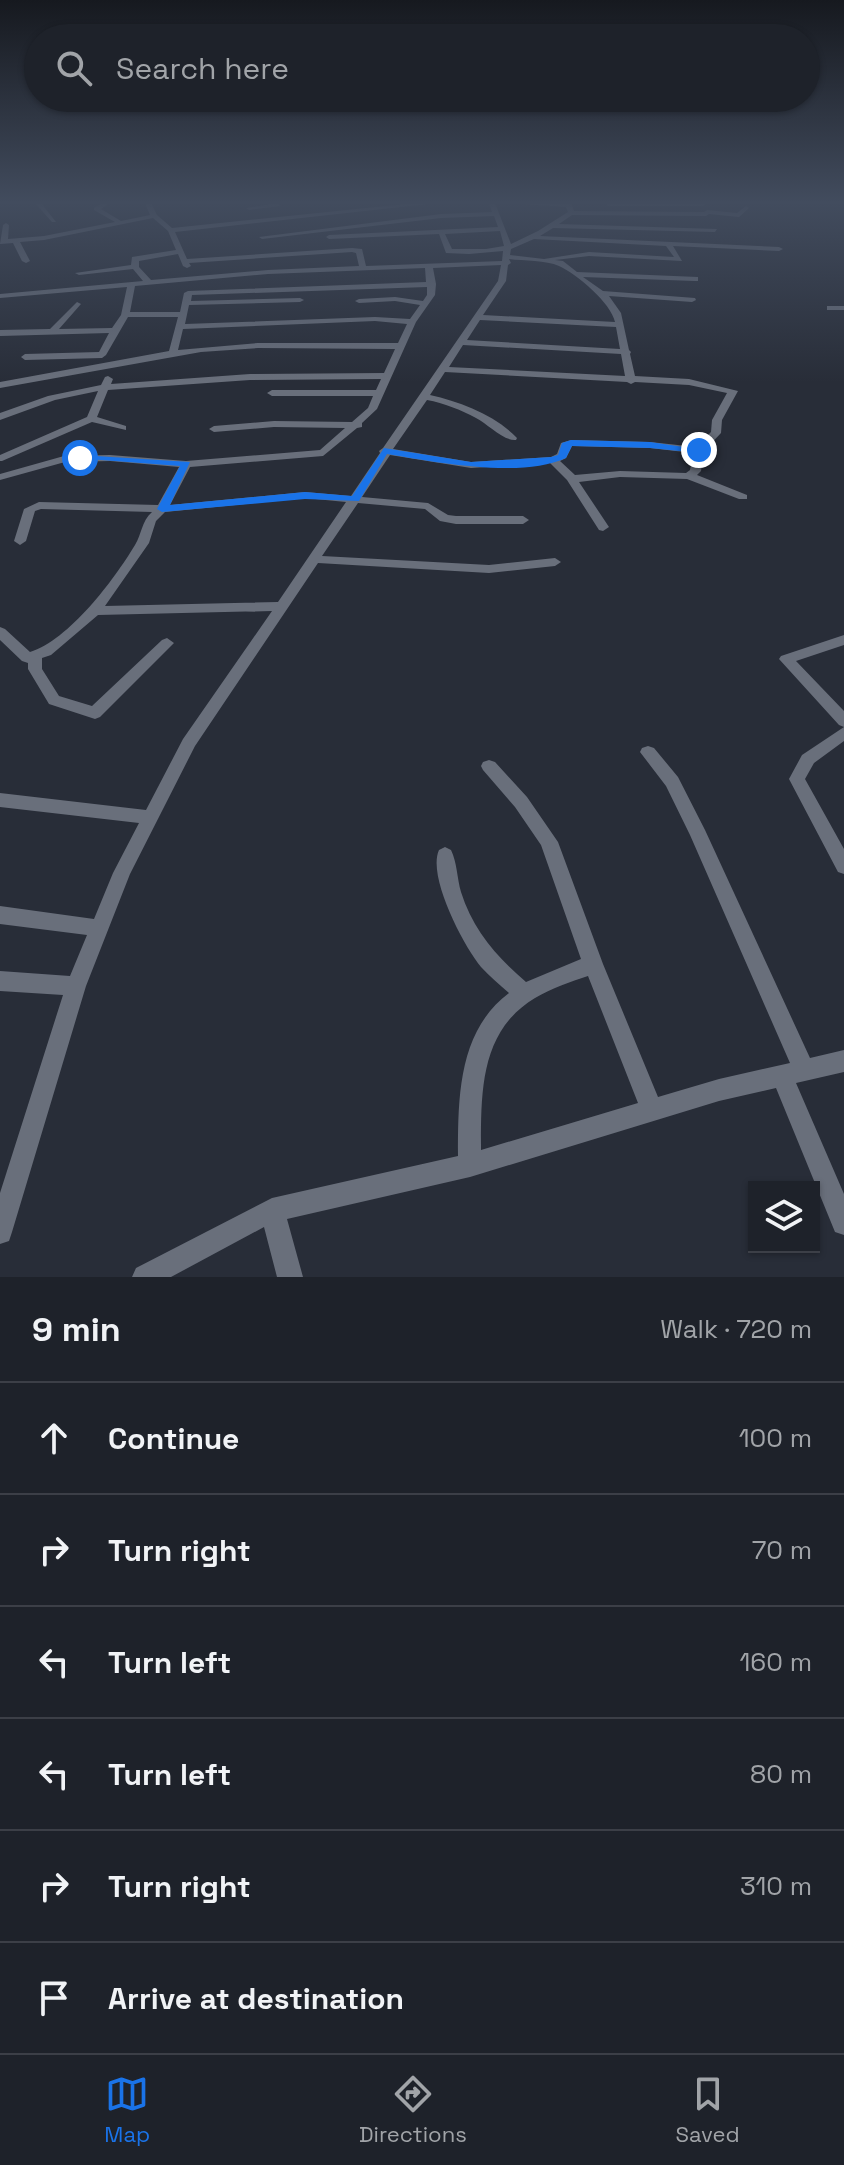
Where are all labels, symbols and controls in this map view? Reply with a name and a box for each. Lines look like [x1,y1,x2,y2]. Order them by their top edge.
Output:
search box [24,24,820,112]
icon: search [52,46,96,90]
text: Search here [116,49,289,88]
route end [681,432,717,468]
route start [62,440,98,476]
map controls [748,1181,820,1253]
button: layers [748,1181,820,1253]
text: 9 min [32,1308,121,1351]
text: Walk · 720 m [660,1312,812,1346]
icon: ahead [32,1416,76,1460]
text: Continue [108,1419,239,1458]
text: 100 m [739,1421,812,1455]
icon: right [32,1528,76,1572]
text: Turn right [108,1531,251,1570]
text: 70 m [752,1533,812,1567]
icon: left [32,1640,76,1684]
text: Turn left [108,1643,231,1682]
text: 160 m [740,1645,812,1679]
icon: left [32,1752,76,1796]
text: Turn left [108,1755,231,1794]
text: 80 m [750,1757,812,1791]
icon: right [32,1864,76,1908]
text: Turn right [108,1867,251,1906]
text: 310 m [740,1869,812,1903]
icon: arrive [32,1976,76,2020]
text: Arrive at destination [108,1979,404,2018]
tab: Map [104,2072,150,2148]
tab: Directions [359,2072,467,2148]
tab: Saved [675,2072,740,2148]

